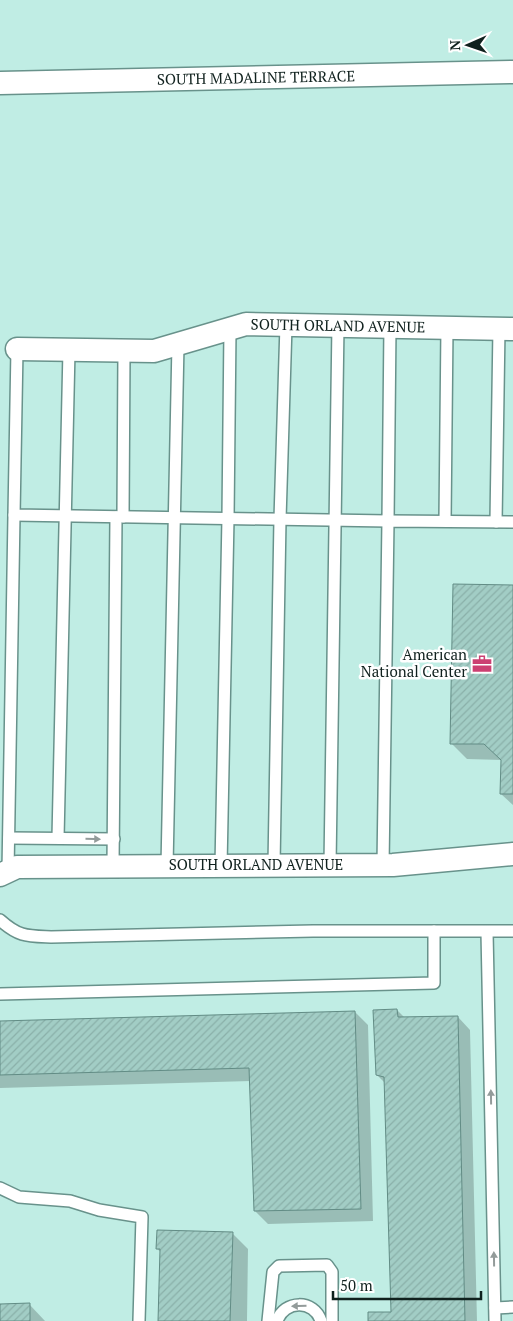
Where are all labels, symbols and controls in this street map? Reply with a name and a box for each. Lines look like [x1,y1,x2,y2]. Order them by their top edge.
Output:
north arrow [443,20,493,70]
text: N [445,39,464,51]
street label: SOUTH MADALINE TERRACE [157,65,355,89]
street label: SOUTH ORLAND AVENUE [251,313,426,337]
place label: American National Center [361,644,467,681]
office icon: American National Center [471,653,493,675]
one-way arrow [85,835,101,843]
street label: SOUTH ORLAND AVENUE [169,854,343,874]
one-way arrow [486,1088,494,1104]
one-way arrow [490,1251,498,1267]
scale bar [333,1268,480,1300]
text: 50 m [340,1275,373,1295]
one-way arrow [291,1303,307,1311]

